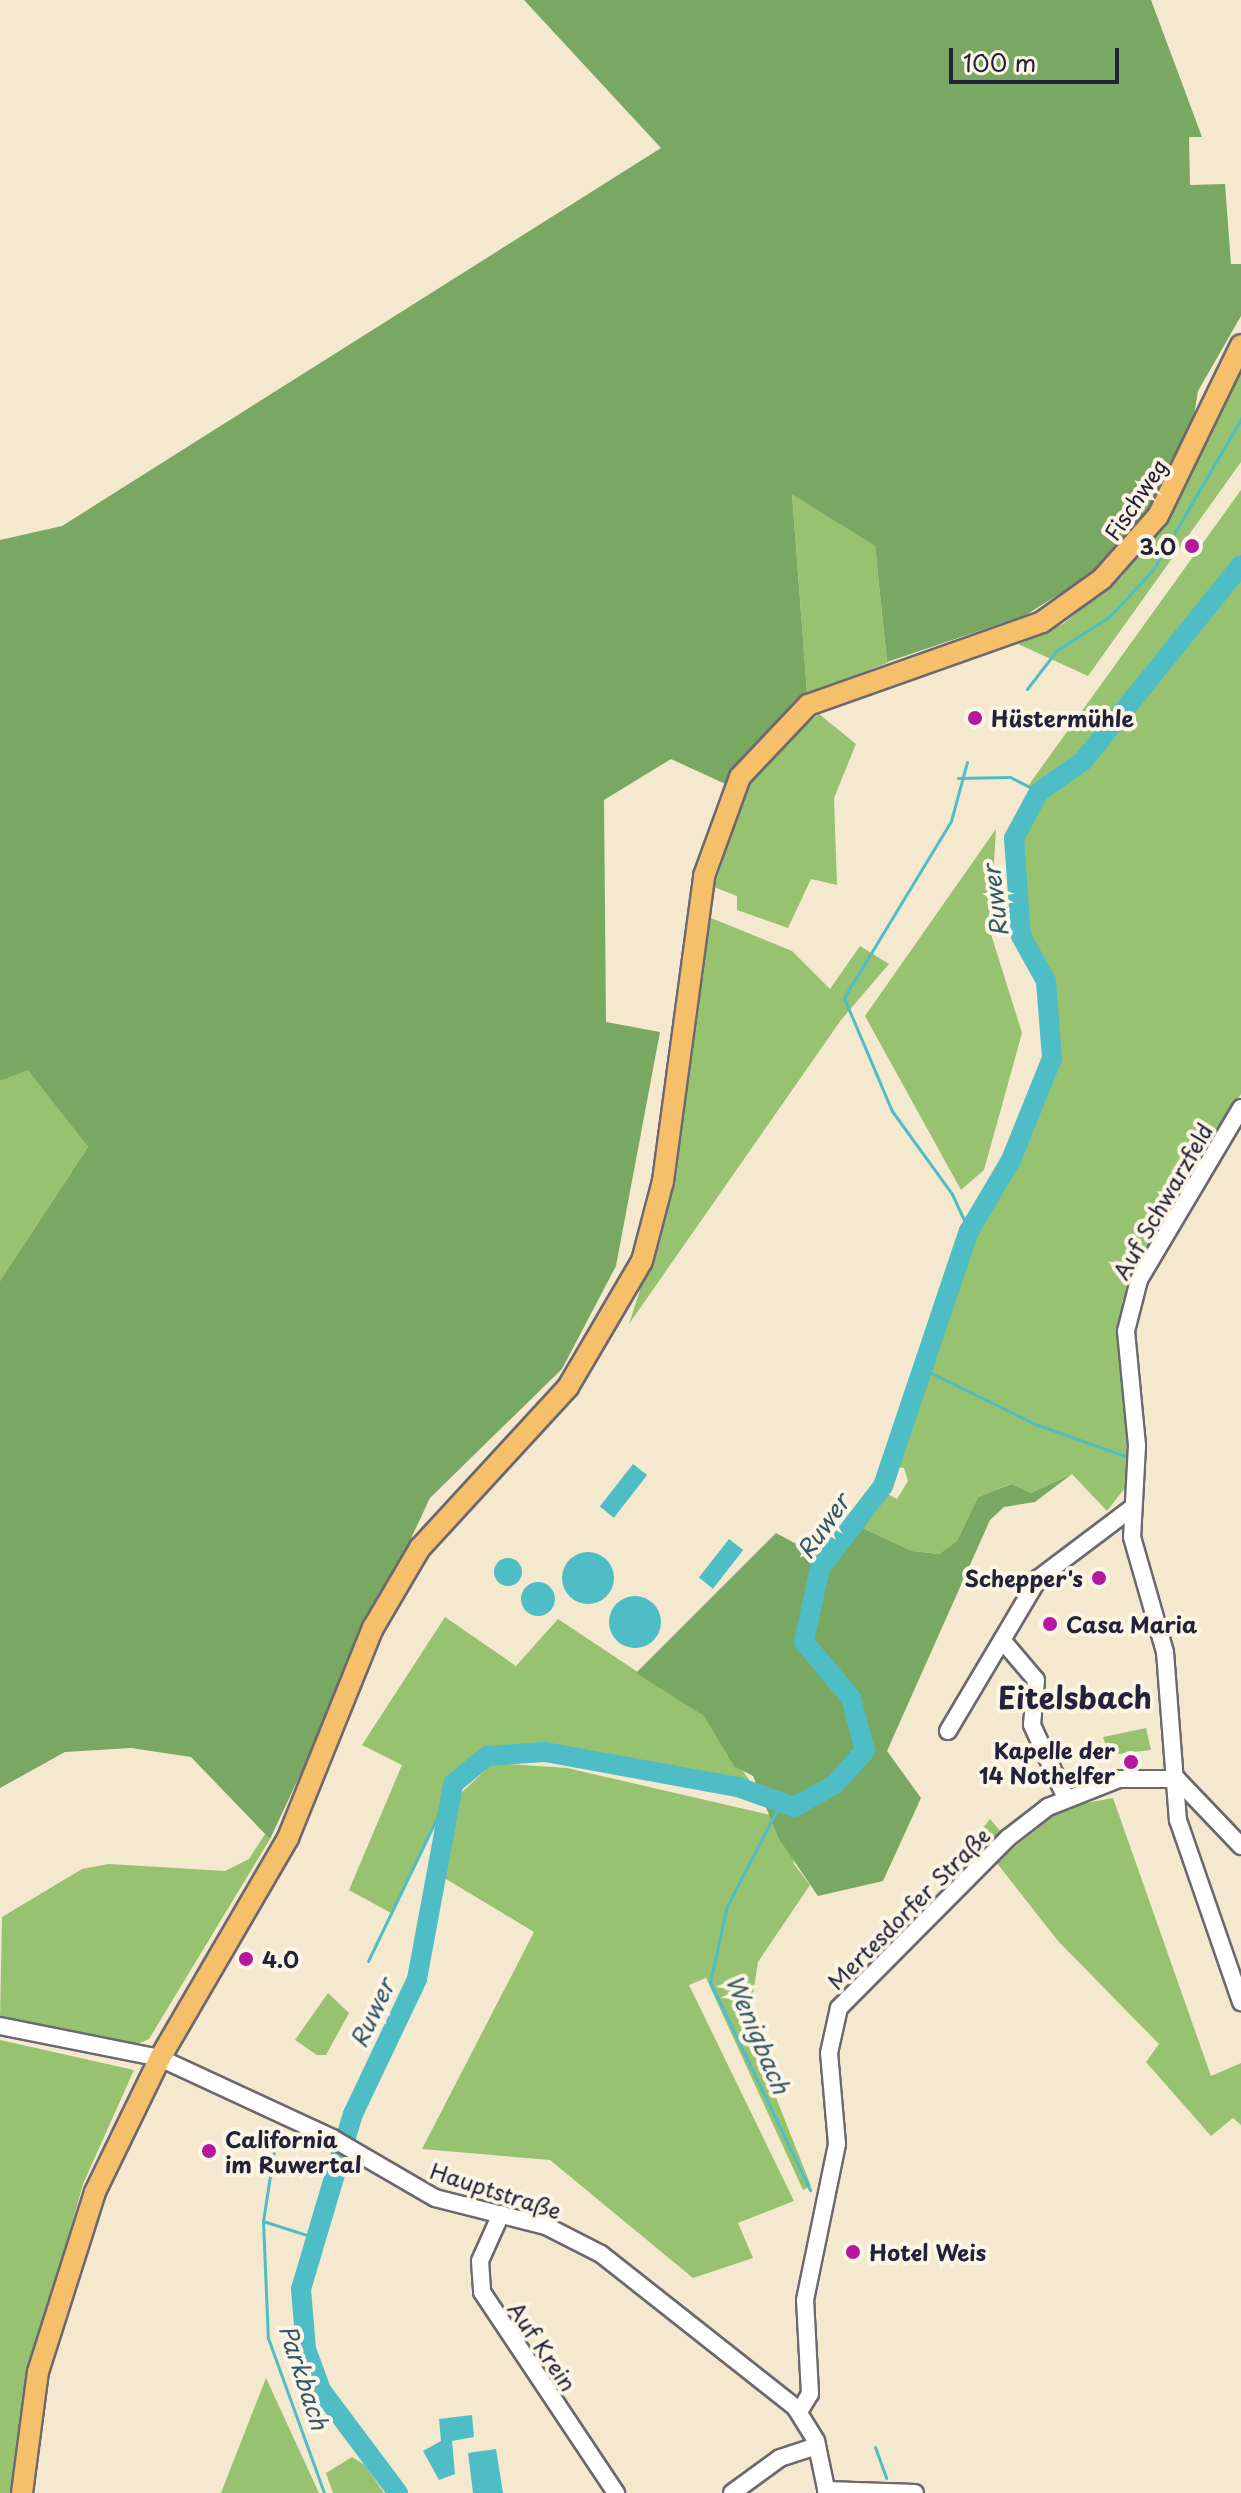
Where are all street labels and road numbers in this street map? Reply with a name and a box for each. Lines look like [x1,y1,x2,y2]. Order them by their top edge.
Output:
street label: Fischweg [1098,453,1172,545]
street label: Auf Schwarzfeld [1107,1119,1217,1283]
street label: Mertesdorfer Straße [821,1821,995,1995]
street label: Hauptstraße [427,2156,565,2224]
street label: Auf Krein [503,2296,583,2396]

